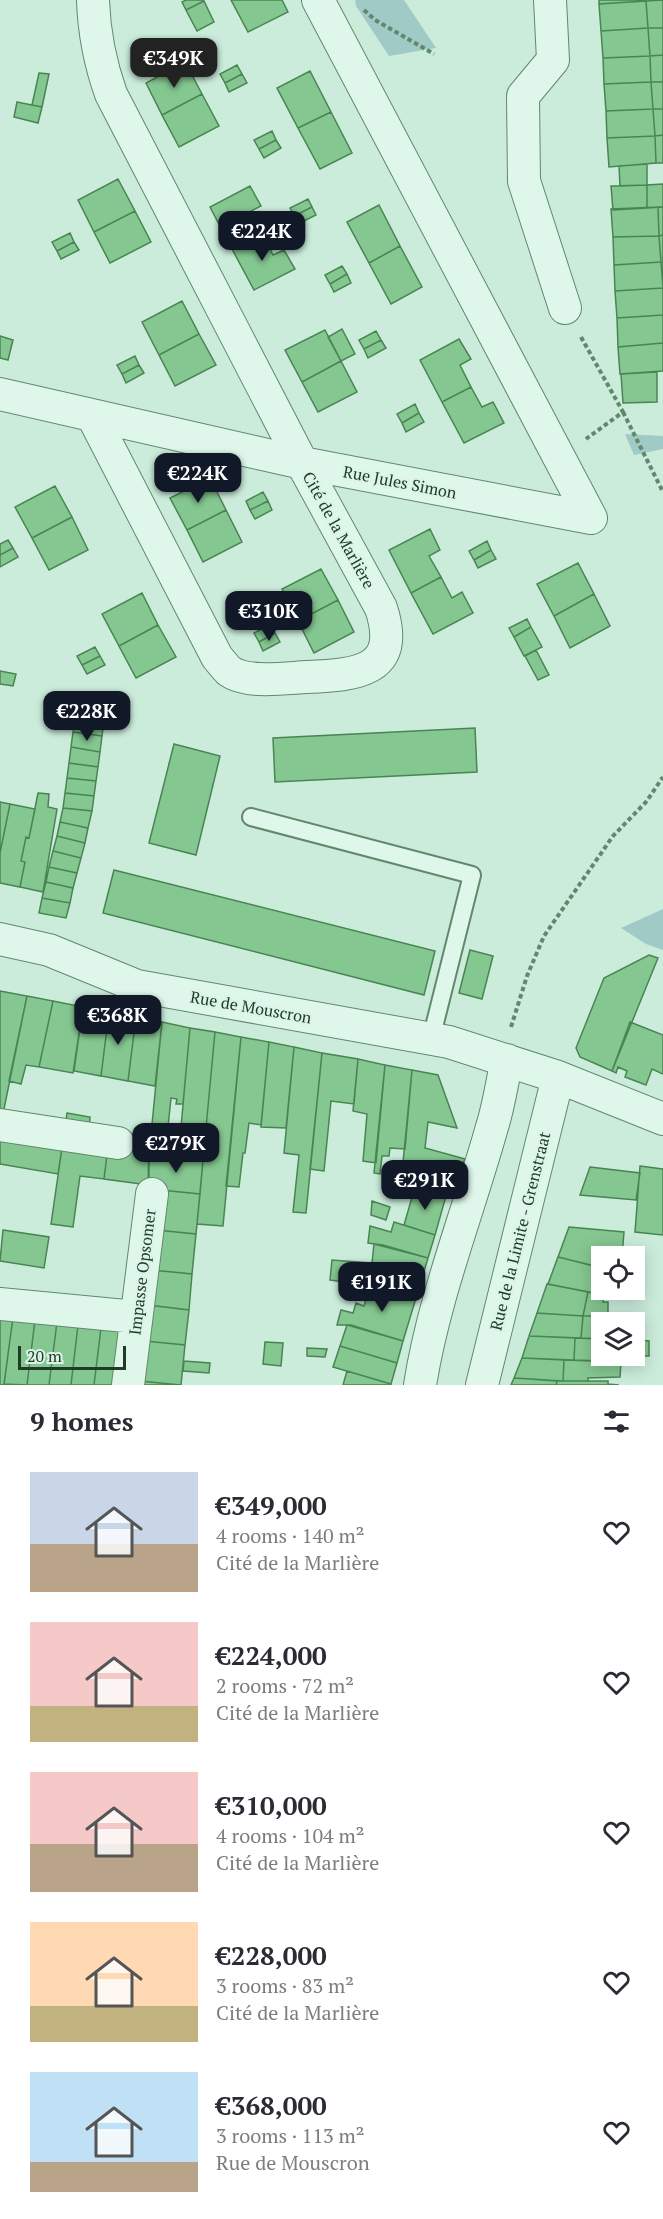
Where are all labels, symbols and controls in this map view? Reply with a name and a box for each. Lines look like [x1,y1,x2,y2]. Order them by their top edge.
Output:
pin: €349K [132,38,216,89]
text: €349K [144,44,204,71]
pin: €224K [220,211,304,262]
text: €224K [232,217,292,244]
pin: €224K [156,453,240,504]
text: €224K [168,459,228,486]
street label: Rue Jules Simon [341,460,459,504]
street label: Cité de la Marlière [298,468,380,592]
pin: €310K [227,591,311,642]
text: €310K [239,597,299,624]
pin: €228K [45,691,129,742]
text: €228K [57,697,117,724]
street label: Rue de Mouscron [189,985,314,1029]
pin: €368K [76,995,160,1046]
text: €368K [88,1001,148,1028]
pin: €279K [134,1123,218,1174]
text: €279K [146,1129,206,1156]
street label: Rue de la Limite - Grenstraat [485,1129,555,1333]
pin: €291K [383,1160,467,1211]
text: €291K [395,1166,455,1193]
street label: Impasse Opsomer [123,1207,161,1336]
map controls [591,1246,645,1366]
button: locate [591,1246,645,1300]
pin: €191K [340,1262,424,1313]
text: €191K [352,1268,412,1295]
button: layers [591,1312,645,1366]
scale bar [18,1343,126,1370]
text: 20 m [27,1345,62,1367]
text: 9 homes [30,1404,134,1438]
icon: filters [600,1405,633,1438]
text: €349,000 [216,1488,327,1522]
icon: home [78,1496,150,1568]
icon: heart [600,1516,633,1549]
text: 4 rooms · 140 m² [216,1522,364,1549]
text: Cité de la Marlière [216,1549,379,1576]
text: €224,000 [216,1638,327,1672]
icon: home [78,1646,150,1718]
icon: heart [600,1666,633,1699]
text: 2 rooms · 72 m² [216,1672,354,1699]
text: Cité de la Marlière [216,1699,379,1726]
text: €310,000 [216,1788,327,1822]
icon: home [78,1796,150,1868]
icon: heart [600,1816,633,1849]
text: 4 rooms · 104 m² [216,1822,364,1849]
text: Cité de la Marlière [216,1849,379,1876]
text: €228,000 [216,1938,327,1972]
icon: home [78,1946,150,2018]
icon: heart [600,1966,633,1999]
text: 3 rooms · 83 m² [216,1972,354,1999]
text: Cité de la Marlière [216,1999,379,2026]
text: €368,000 [216,2088,327,2122]
icon: home [78,2096,150,2168]
icon: heart [600,2116,633,2149]
text: 3 rooms · 113 m² [216,2122,364,2149]
text: Rue de Mouscron [216,2149,370,2176]

